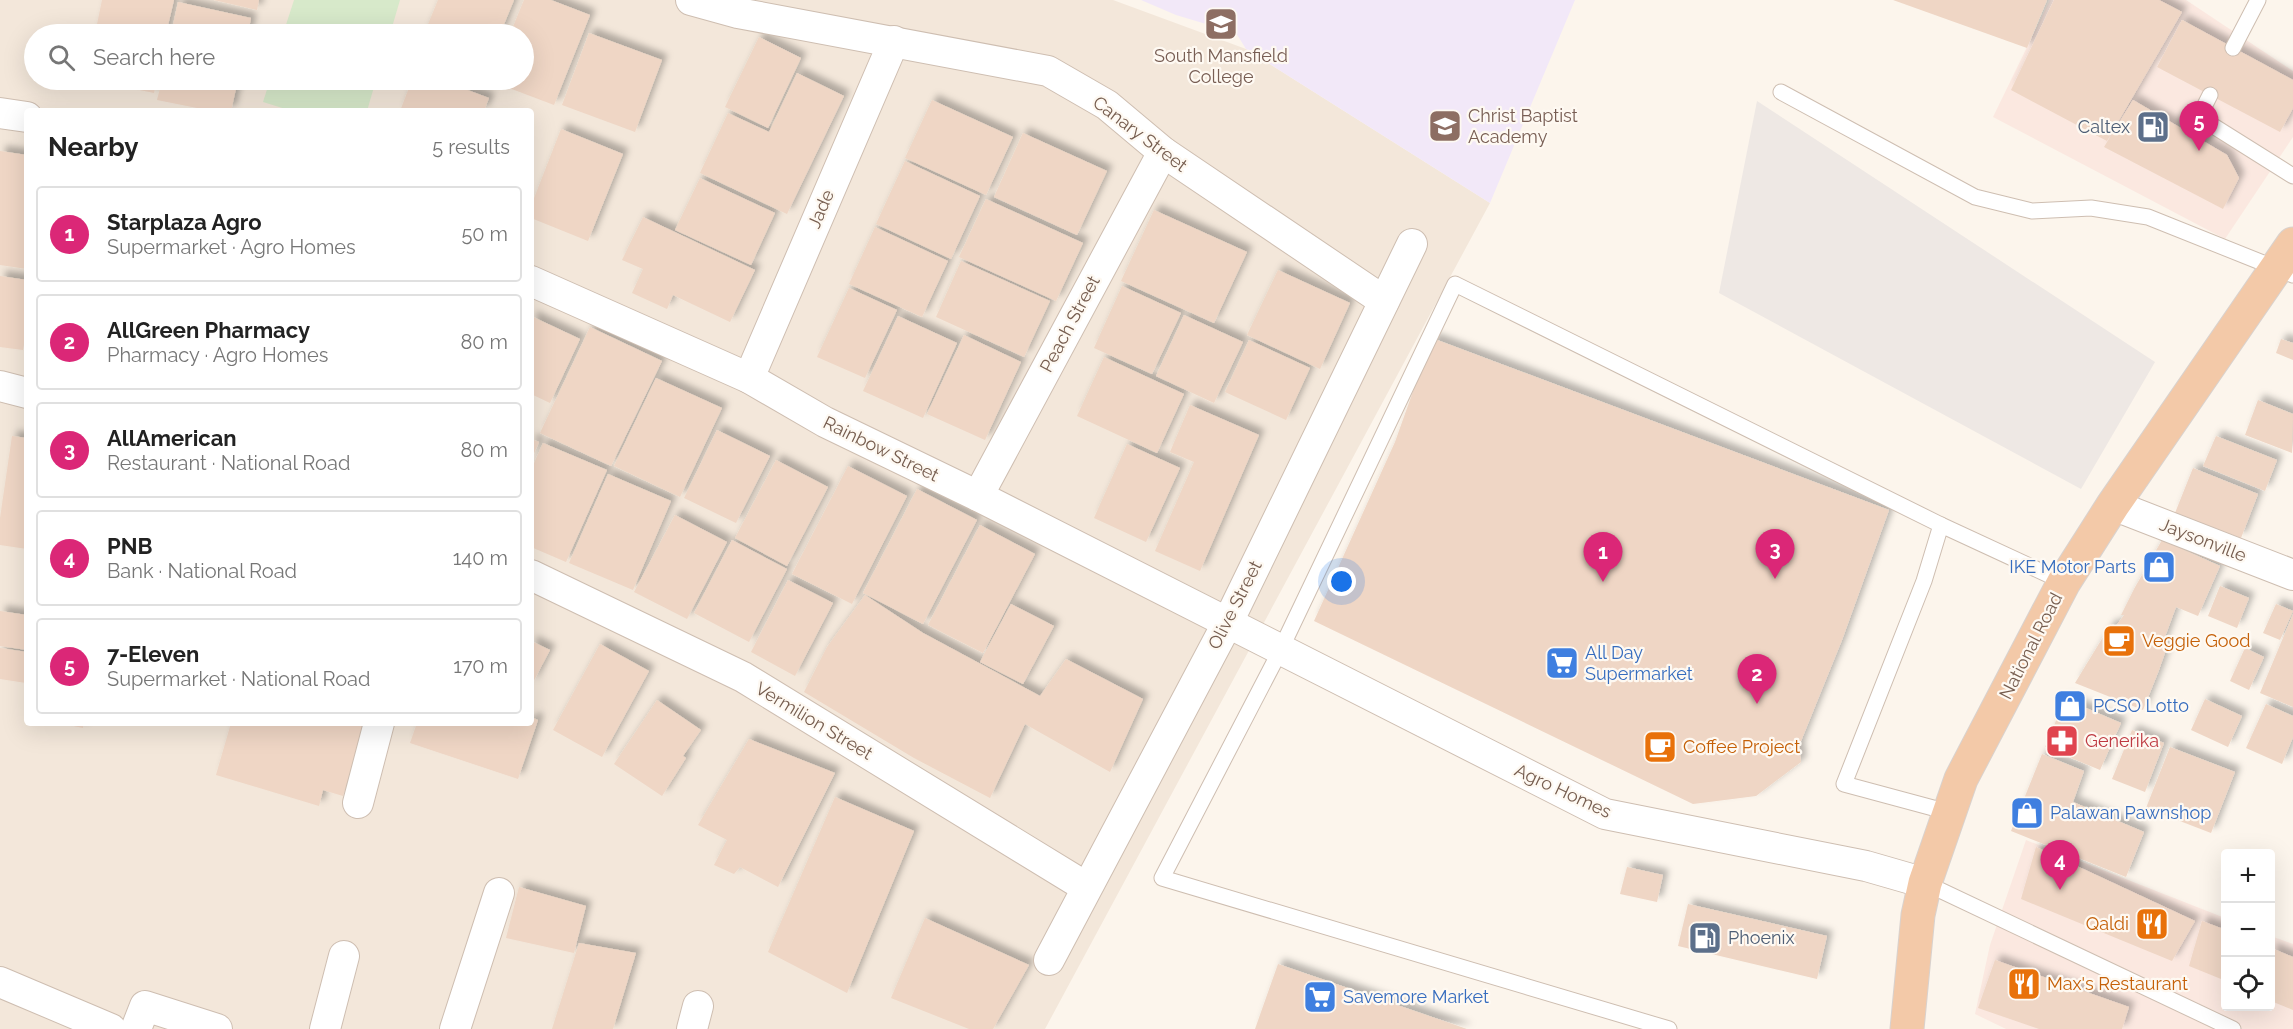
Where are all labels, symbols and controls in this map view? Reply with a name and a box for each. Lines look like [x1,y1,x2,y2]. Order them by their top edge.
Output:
school or university icon: South Mansfield College [1203,6,1239,42]
search box [24,24,534,90]
icon: search [45,41,78,74]
text: Search here [93,44,215,70]
place label: South Mansfield College [1154,45,1288,87]
street label: Canary Street [1089,91,1192,176]
pin: 5 [2180,102,2218,151]
place label: Christ Baptist Academy [1468,105,1578,147]
school or university icon: Christ Baptist Academy [1427,108,1463,144]
fuel station icon: Caltex [2135,109,2171,145]
place label: Caltex [2078,116,2130,137]
text: Nearby [48,132,138,162]
text: 5 results [432,135,510,159]
street label: Jade [803,186,838,231]
text: Starplaza Agro [107,209,262,235]
text: 1 [65,222,74,246]
text: 50 m [461,222,508,246]
text: Supermarket · Agro Homes [107,235,356,259]
street label: Peach Street [1035,272,1104,376]
text: AllGreen Pharmacy [107,317,310,343]
text: 2 [64,330,75,354]
text: 80 m [460,330,508,354]
text: Pharmacy · Agro Homes [107,343,328,367]
street label: Rainbow Street [820,412,942,486]
text: AllAmerican [107,425,237,451]
text: 3 [64,438,75,462]
text: 80 m [460,438,508,462]
text: Restaurant · National Road [107,451,350,475]
street label: Jaysonville [2157,513,2250,566]
pin: 3 [1756,530,1794,579]
pin: 1 [1584,532,1622,582]
text: PNB [107,533,152,559]
text: 4 [64,546,75,570]
text: 140 m [453,546,508,570]
shop icon: IKE Motor Parts [2141,549,2177,585]
place label: IKE Motor Parts [2009,556,2136,577]
street label: Olive Street [1203,557,1266,653]
text: Bank · National Road [107,559,297,583]
your location [1327,567,1356,596]
street label: National Road [1995,589,2066,703]
cafe icon: Veggie Good [2101,623,2137,659]
place label: Veggie Good [2142,630,2250,651]
text: 7-Eleven [107,641,199,667]
place label: All Day Supermarket [1585,642,1693,684]
supermarket icon: All Day Supermarket [1544,645,1580,681]
text: 5 [64,654,75,678]
text: 170 m [453,654,508,678]
pin: 2 [1738,654,1776,704]
text: Supermarket · National Road [107,667,370,691]
street label: Vermilion Street [752,677,877,764]
shop icon: PCSO Lotto [2052,688,2088,724]
place label: PCSO Lotto [2093,695,2189,716]
pharmacy icon: Generika [2044,723,2080,759]
cafe icon: Coffee Project [1642,729,1678,765]
place label: Generika [2085,730,2159,751]
place label: Coffee Project [1683,736,1800,757]
street label: Agro Homes [1512,759,1615,822]
shop icon: Palawan Pawnshop [2009,795,2045,831]
place label: Palawan Pawnshop [2050,802,2211,823]
pin: 4 [2040,840,2080,890]
map controls [2221,849,2275,1011]
button: + [2221,849,2275,903]
button: − [2221,903,2275,957]
restaurant icon: Qaldi [2134,906,2170,942]
place label: Qaldi [2086,913,2129,934]
fuel station icon: Phoenix [1687,920,1723,956]
place label: Phoenix [1728,927,1794,948]
button: locate [2221,957,2275,1011]
restaurant icon: Max's Restaurant [2006,966,2042,1002]
place label: Max's Restaurant [2047,973,2188,994]
supermarket icon: Savemore Market [1302,979,1338,1015]
place label: Savemore Market [1343,986,1489,1007]

